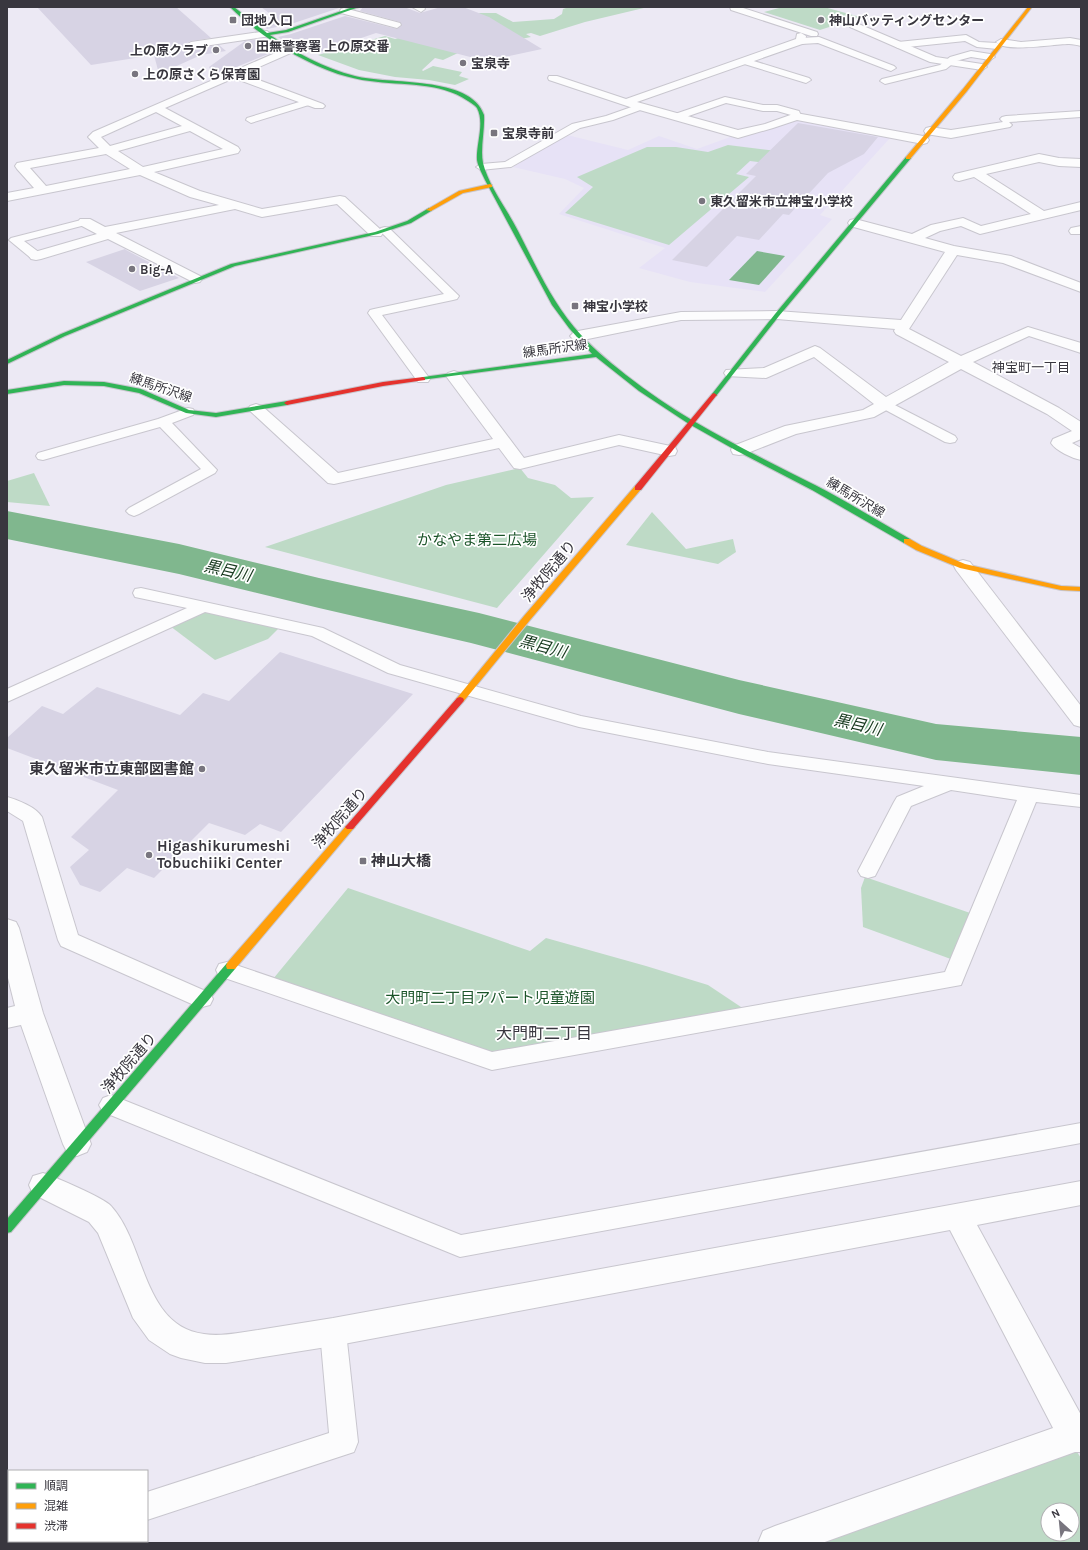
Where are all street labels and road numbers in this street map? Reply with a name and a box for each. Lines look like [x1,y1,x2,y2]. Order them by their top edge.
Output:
street label: 練馬所沢線 [522,337,588,360]
street label: 練馬所沢線 [128,370,194,405]
street label: 練馬所沢線 [824,474,887,521]
street label: 浄牧院通り [518,536,580,606]
street label: 浄牧院通り [309,784,371,852]
street label: 浄牧院通り [98,1029,160,1097]

